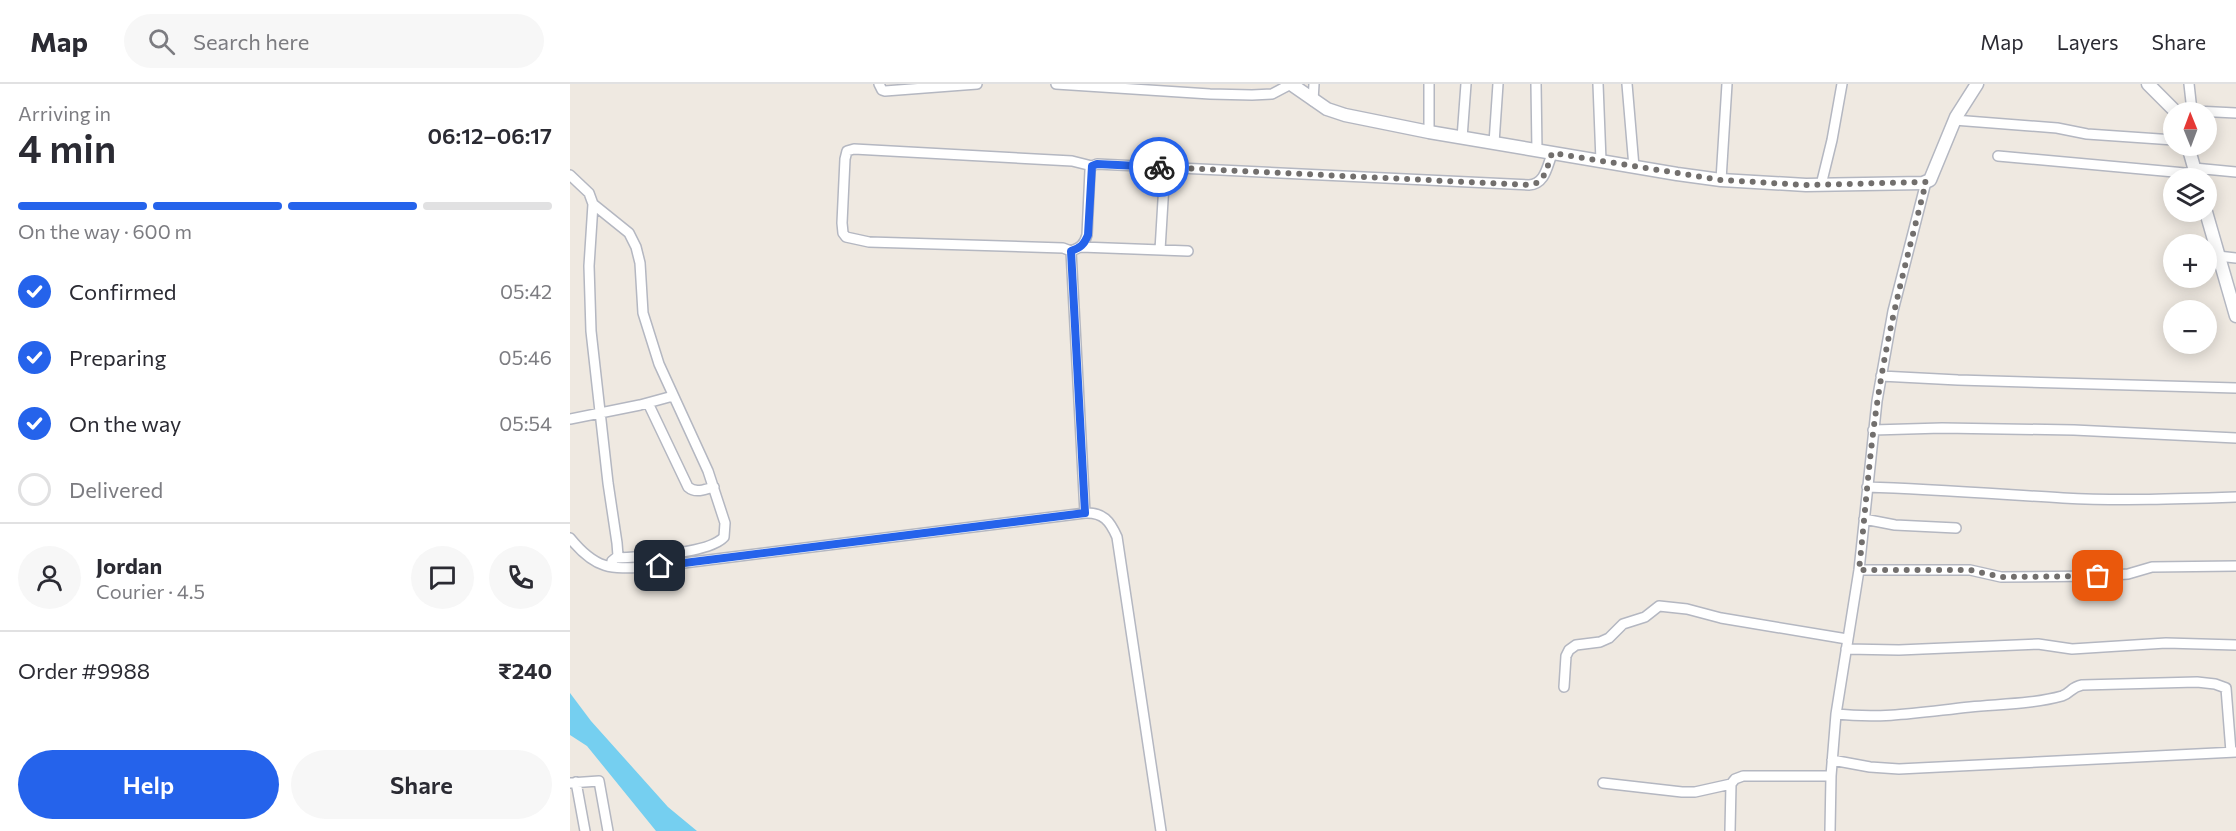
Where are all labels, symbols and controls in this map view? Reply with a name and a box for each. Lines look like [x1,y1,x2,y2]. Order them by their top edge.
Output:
search box [124,14,544,68]
text: Map [30,24,88,58]
icon: search [145,25,178,58]
text: Search here [193,28,309,55]
text: Map [1980,29,2024,54]
text: Layers [2057,29,2119,54]
text: Share [2152,29,2206,54]
text: Arriving in [18,101,111,125]
north arrow [2163,102,2217,156]
map controls [2163,102,2217,354]
text: 06:12–06:17 [428,122,552,149]
text: 4 min [18,123,116,171]
courier [1129,137,1189,197]
icon: bike [1143,151,1176,184]
button: layers [2163,168,2217,222]
text: On the way · 600 m [18,219,192,243]
button: + [2163,234,2217,288]
icon: check [18,275,51,308]
text: Confirmed [69,278,176,305]
text: 05:42 [500,279,552,303]
button: − [2163,300,2217,354]
icon: check [18,341,51,374]
text: Preparing [69,344,166,371]
text: 05:46 [499,345,552,369]
icon: check [18,407,51,440]
text: On the way [69,410,181,437]
text: 05:54 [499,411,552,435]
text: Delivered [69,476,163,503]
pin [634,540,685,591]
button: person [18,546,81,609]
button: chat [411,546,474,609]
button: phone [489,546,552,609]
icon: home [643,549,676,582]
pin [2072,550,2123,601]
text: Jordan [96,552,162,579]
icon: bag [2081,559,2114,592]
text: Courier · 4.5 [96,579,205,603]
text: Order #9988 [18,657,150,684]
text: ₹240 [498,657,552,684]
button: Help [18,750,279,819]
button: Share [291,750,552,819]

